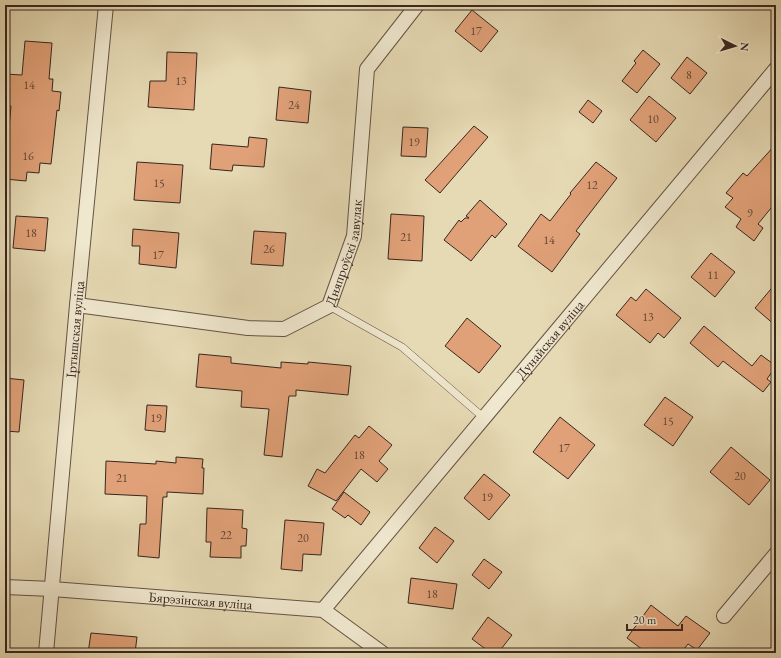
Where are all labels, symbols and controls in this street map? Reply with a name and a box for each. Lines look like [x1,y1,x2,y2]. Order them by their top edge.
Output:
house number: 17 [470,23,482,39]
north arrow [715,26,755,66]
text: N [738,42,752,52]
house number: 8 [686,67,692,83]
house number: 13 [175,73,187,89]
house number: 14 [23,77,35,93]
house number: 24 [288,97,300,113]
house number: 10 [647,111,659,127]
house number: 19 [408,134,420,150]
house number: 16 [22,148,34,164]
house number: 15 [153,175,165,191]
house number: 12 [586,177,598,193]
street label: Дняпроўскі завулак [321,198,366,308]
house number: 9 [747,205,753,221]
house number: 18 [25,225,37,241]
house number: 21 [400,229,412,245]
house number: 14 [543,232,555,248]
house number: 26 [263,241,275,257]
house number: 17 [152,247,164,263]
house number: 11 [707,267,719,283]
street label: Іртышская вуліца [62,280,88,378]
street label: Дунайская вуліца [511,296,588,382]
house number: 13 [642,309,654,325]
house number: 19 [150,410,162,426]
house number: 15 [662,413,674,429]
house number: 17 [558,440,570,456]
house number: 18 [353,447,365,463]
house number: 20 [734,468,746,484]
house number: 21 [116,470,128,486]
house number: 19 [481,489,493,505]
house number: 22 [220,527,232,543]
house number: 20 [297,530,309,546]
house number: 18 [426,586,438,602]
street label: Бярэзінская вуліца [148,588,254,614]
scale bar [627,606,682,632]
text: 20 m [633,612,657,628]

